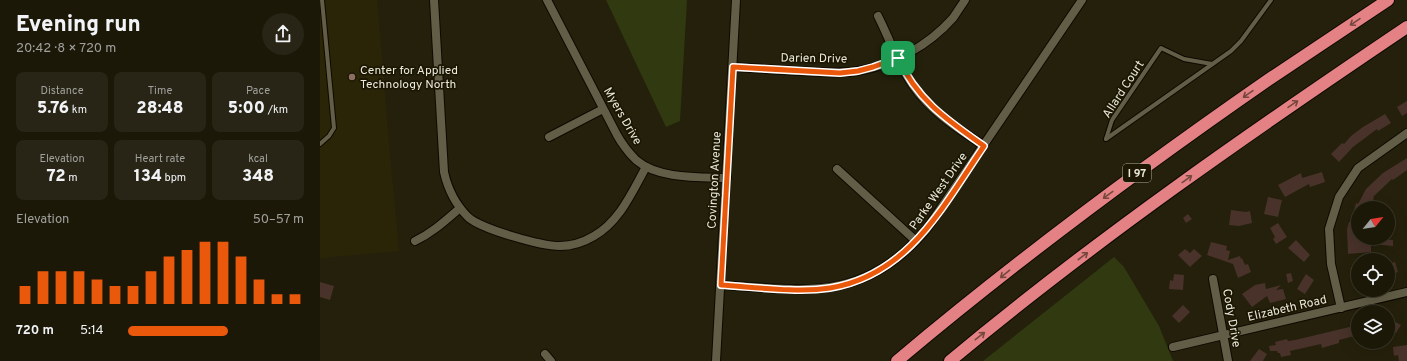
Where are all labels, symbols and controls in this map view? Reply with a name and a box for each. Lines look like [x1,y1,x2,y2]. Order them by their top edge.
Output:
text: Evening run [16,12,141,39]
button: share [262,13,304,55]
one-way arrow [1350,18,1361,26]
text: 20:42 · 8 × 720 m [16,41,116,57]
pin [881,41,915,75]
icon: arrive [887,47,909,69]
street label: Darien Drive [781,50,847,68]
street label: Allard Court [1099,58,1148,121]
place label: Center for Applied Technology North [360,63,458,93]
marker: Center for Applied Technology North [347,72,357,82]
text: Distance [40,84,84,98]
text: Time [148,84,172,98]
text: Pace [246,84,270,98]
street label: Myers Drive [599,85,645,148]
one-way arrow [1242,90,1253,98]
text: 5.76 [37,98,69,120]
text: 28:48 [136,98,184,120]
text: 5:00 [228,98,265,120]
one-way arrow [1287,100,1298,108]
text: km [69,103,87,117]
text: /km [265,103,288,117]
street label: Covington Avenue [704,131,726,229]
street label: Parke West Drive [906,150,971,233]
text: Elevation [39,152,85,166]
text: Heart rate [135,152,185,166]
text: kcal [248,152,268,166]
road number: I 97 [1123,164,1151,182]
text: 72 [46,166,66,188]
text: 134 [134,166,162,188]
text: 348 [242,166,274,188]
text: m [66,171,78,185]
text: bpm [162,171,186,185]
one-way arrow [1181,175,1192,183]
one-way arrow [1103,191,1114,199]
north arrow [1351,201,1395,245]
map controls [1351,201,1395,349]
text: Elevation [16,212,69,228]
text: 50–57 m [253,212,304,228]
one-way arrow [1077,252,1088,261]
button: locate [1351,253,1395,297]
one-way arrow [999,269,1010,278]
street label: Cody Drive [1218,288,1244,349]
street label: Elizabeth Road [1246,292,1328,326]
button: layers [1351,305,1395,349]
text: 720 m [16,323,54,339]
text: 5:14 [80,323,104,339]
one-way arrow [975,332,986,341]

